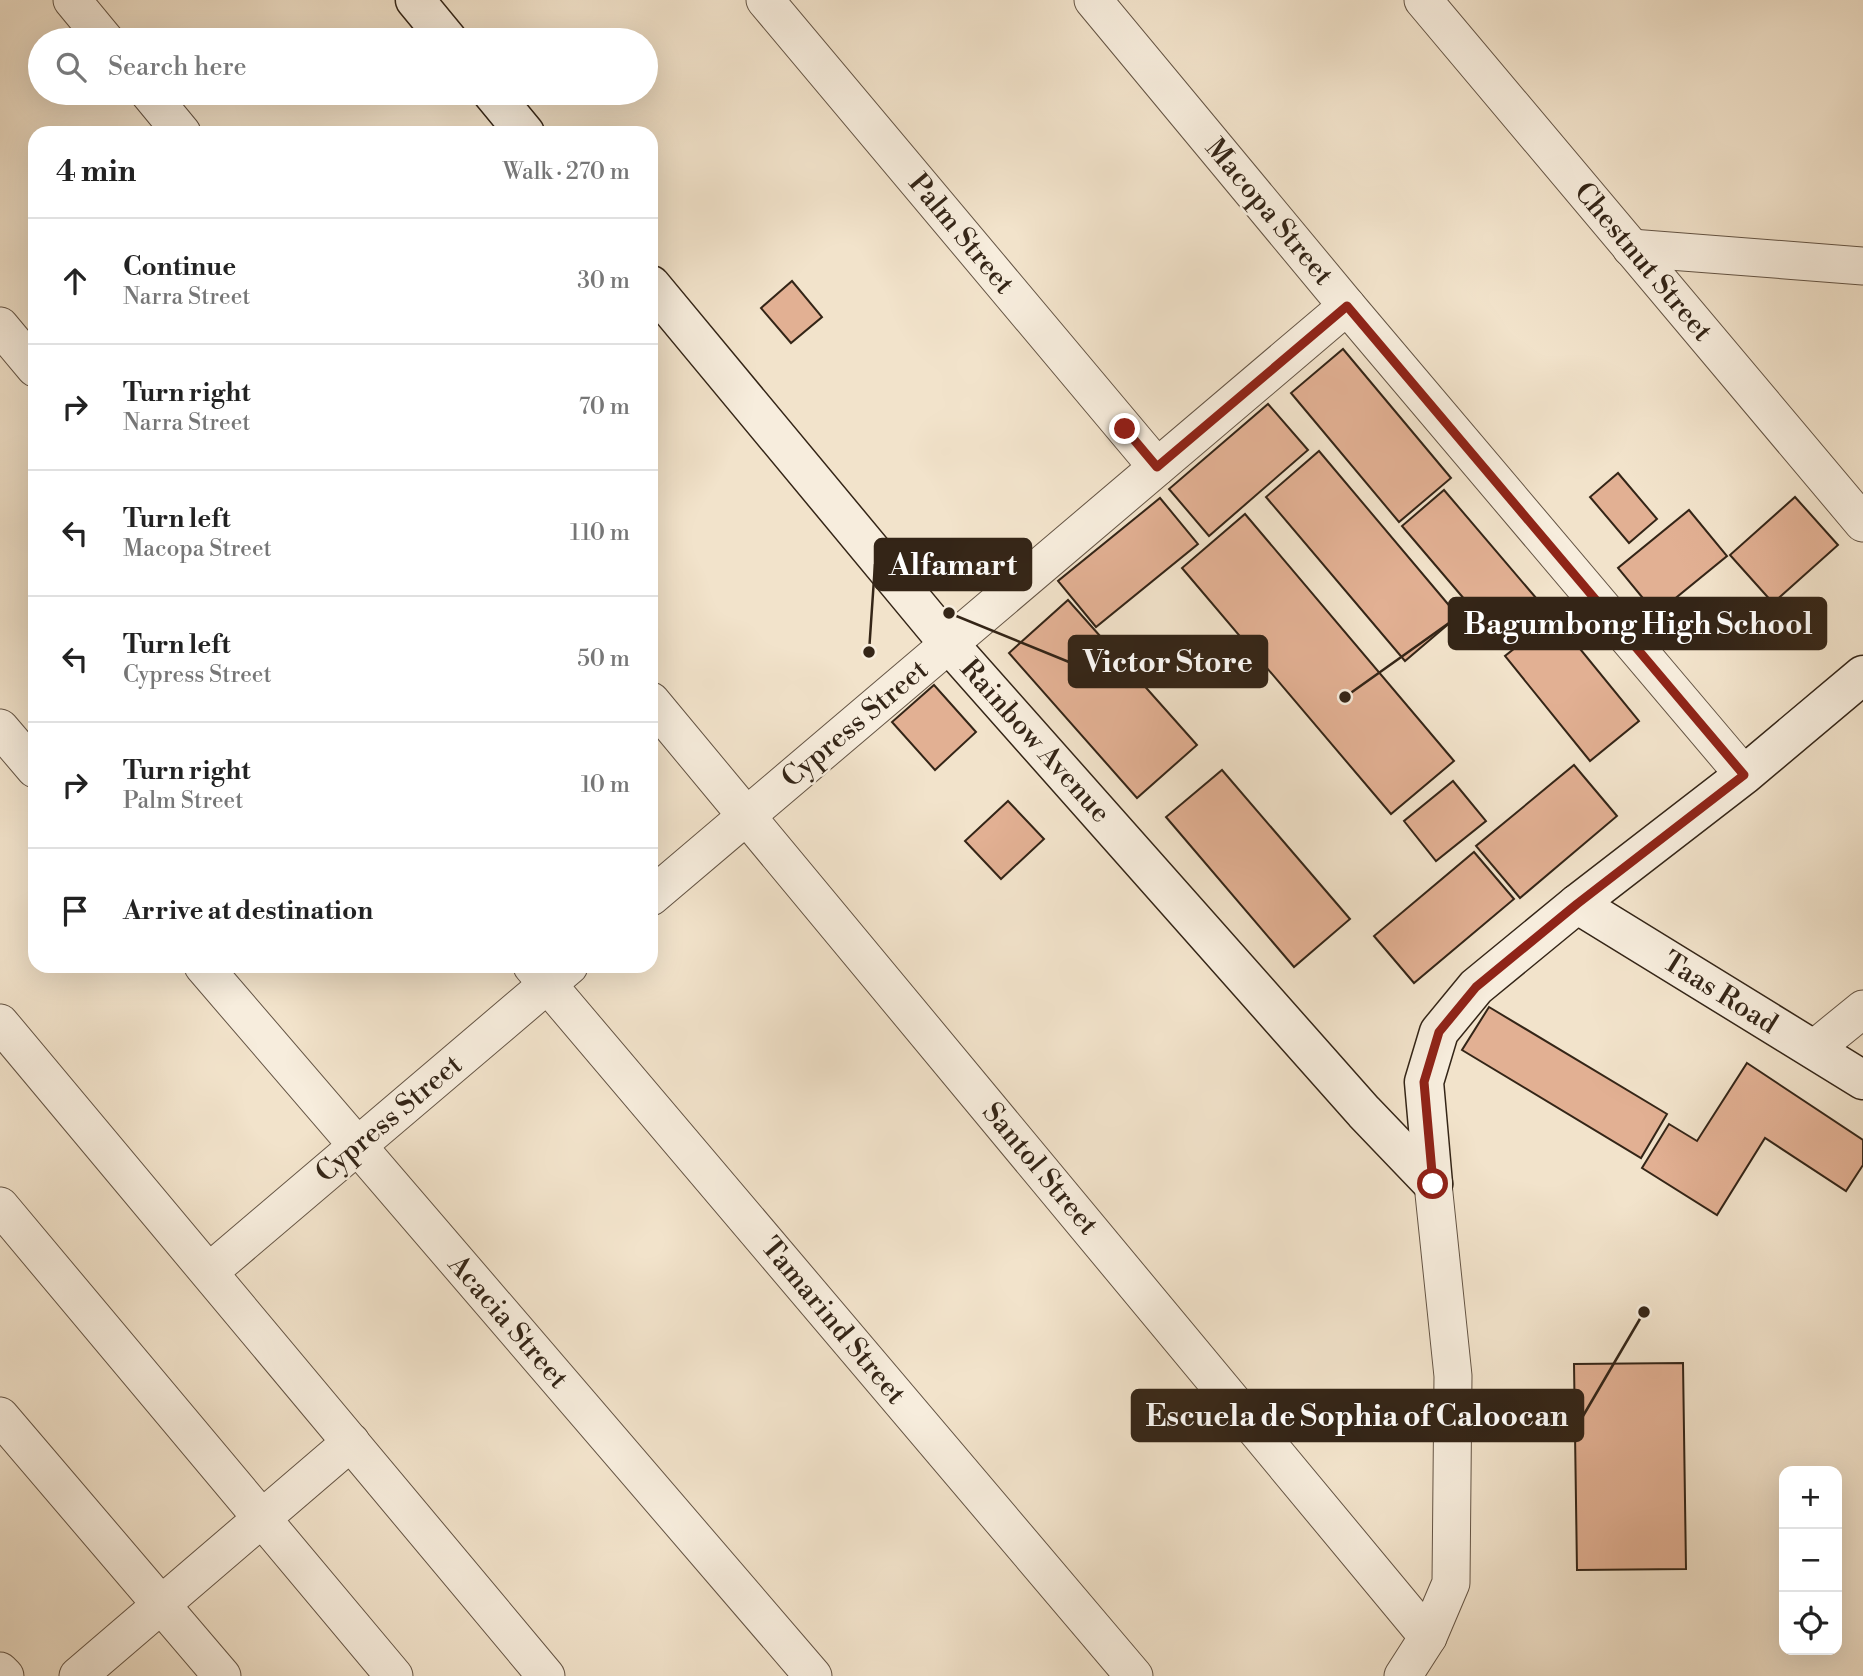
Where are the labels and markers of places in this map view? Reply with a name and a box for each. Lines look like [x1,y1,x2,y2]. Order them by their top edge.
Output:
callout: Alfamart [875,539,1031,590]
callout: Bagumbong High School [1449,598,1826,649]
callout: Victor Store [1069,636,1267,687]
callout: Escuela de Sophia of Caloocan [1132,1390,1583,1441]

